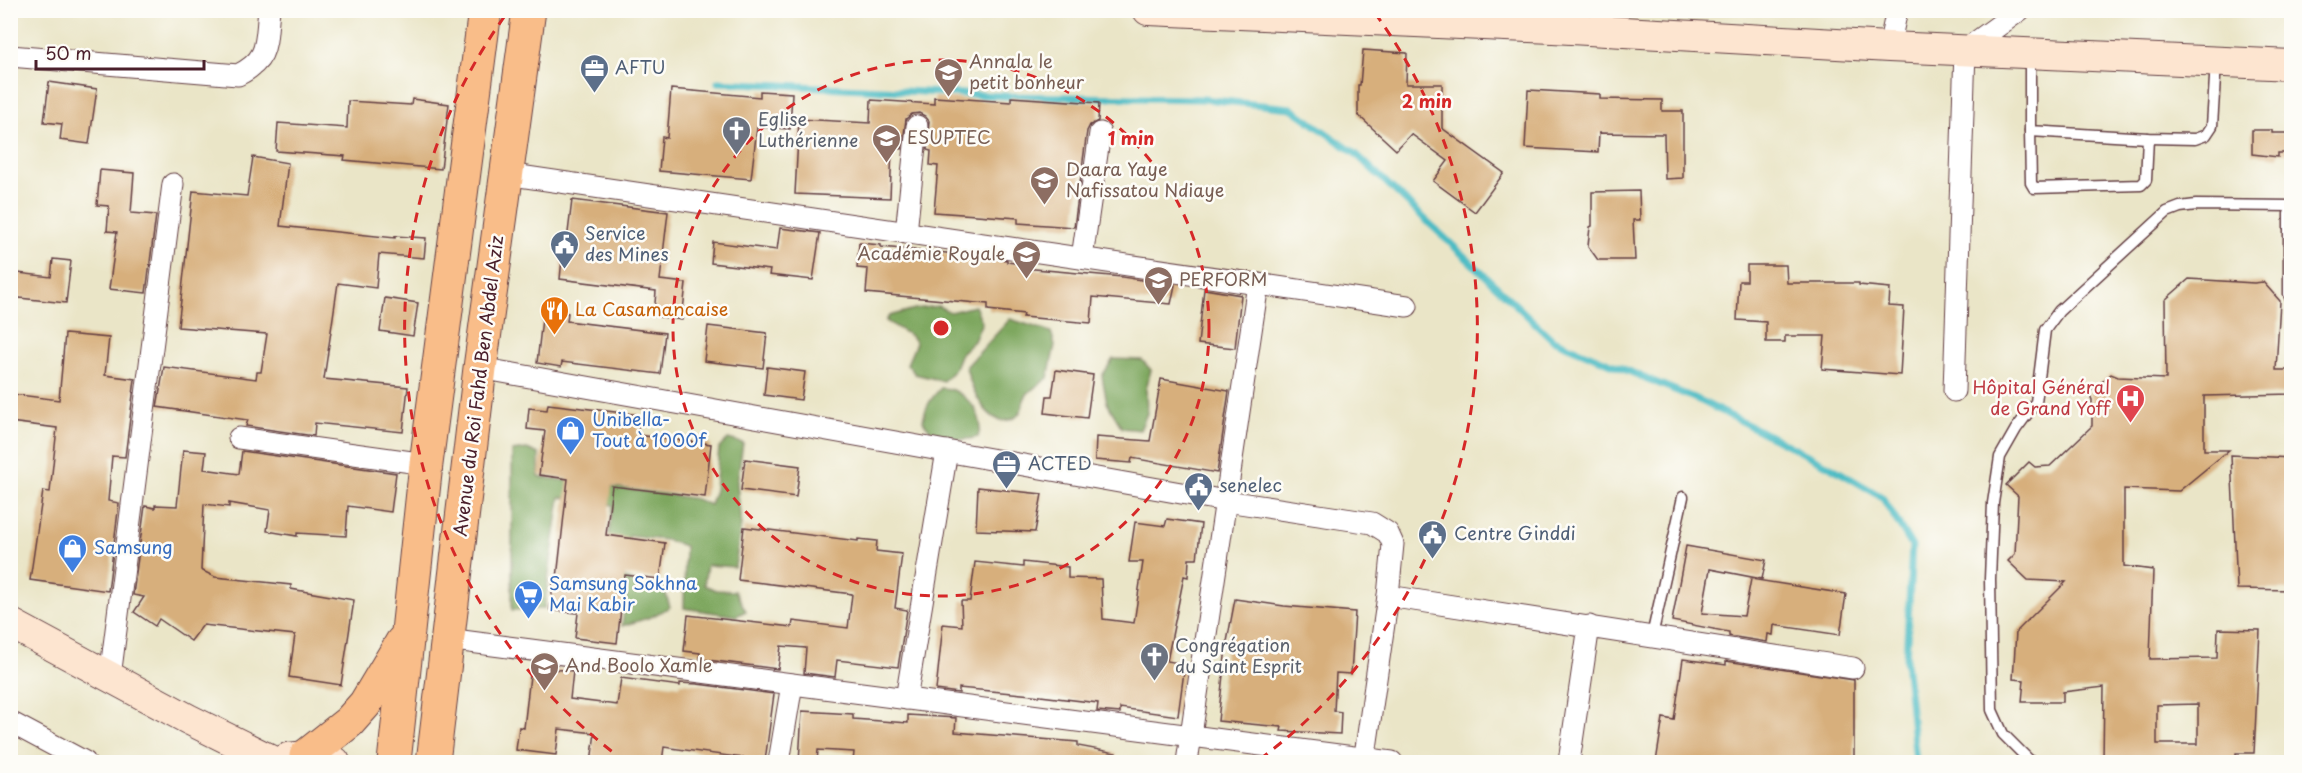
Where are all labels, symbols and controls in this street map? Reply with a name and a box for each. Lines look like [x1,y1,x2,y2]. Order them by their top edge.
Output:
scale bar [36,33,204,71]
text: 50 m [45,39,92,66]
place label: Annala le petit bonheur [969,47,1085,95]
office icon: AFTU [578,52,610,94]
place label: AFTU [615,53,666,80]
school or university icon: Annala le petit bonheur [932,56,964,98]
text: 2 min [1402,87,1452,114]
place label: Eglise Luthérienne [758,105,858,153]
church icon: Eglise Luthérienne [721,114,753,156]
school or university icon: ESUPTEC [870,122,902,164]
place label: ESUPTEC [907,123,991,150]
text: 1 min [1108,124,1154,151]
place label: Daara Yaye Nafissatou Ndiaye [1066,155,1224,203]
school or university icon: Daara Yaye Nafissatou Ndiaye [1029,164,1061,206]
place label: Service des Mines [585,219,669,267]
public building icon: Service des Mines [548,228,580,270]
street label: Avenue du Roi Fahd Ben Abdel Aziz [446,234,509,538]
school or university icon: Académie Royale [1010,238,1042,280]
place label: Académie Royale [857,239,1005,266]
school or university icon: PERFORM [1142,264,1174,306]
place label: PERFORM [1179,265,1267,292]
restaurant icon: La Casamancaise [538,294,570,336]
place label: La Casamancaise [575,295,728,322]
centre of rings [931,318,951,338]
place label: Hôpital Général de Grand Yoff [1973,373,2112,421]
hospital icon: Hôpital Général de Grand Yoff [2115,382,2147,424]
place label: Unibella- Tout à 1000f [592,405,707,453]
shop icon: Unibella- Tout à 1000f [555,414,587,456]
office icon: ACTED [991,448,1023,490]
place label: ACTED [1028,449,1092,476]
public building icon: senelec [1182,470,1214,512]
place label: senelec [1219,471,1282,498]
public building icon: Centre Ginddi [1417,518,1449,560]
place label: Centre Ginddi [1454,519,1576,546]
shop icon: Samsung [57,532,89,574]
place label: Samsung [94,533,173,560]
place label: Samsung Sokhna Mai Kabir [549,569,698,617]
supermarket icon: Samsung Sokhna Mai Kabir [512,578,544,620]
place label: Congrégation du Saint Esprit [1175,631,1302,679]
church icon: Congrégation du Saint Esprit [1138,640,1170,682]
school or university icon: And Boolo Xamle [528,650,560,692]
place label: And Boolo Xamle [565,651,713,678]

